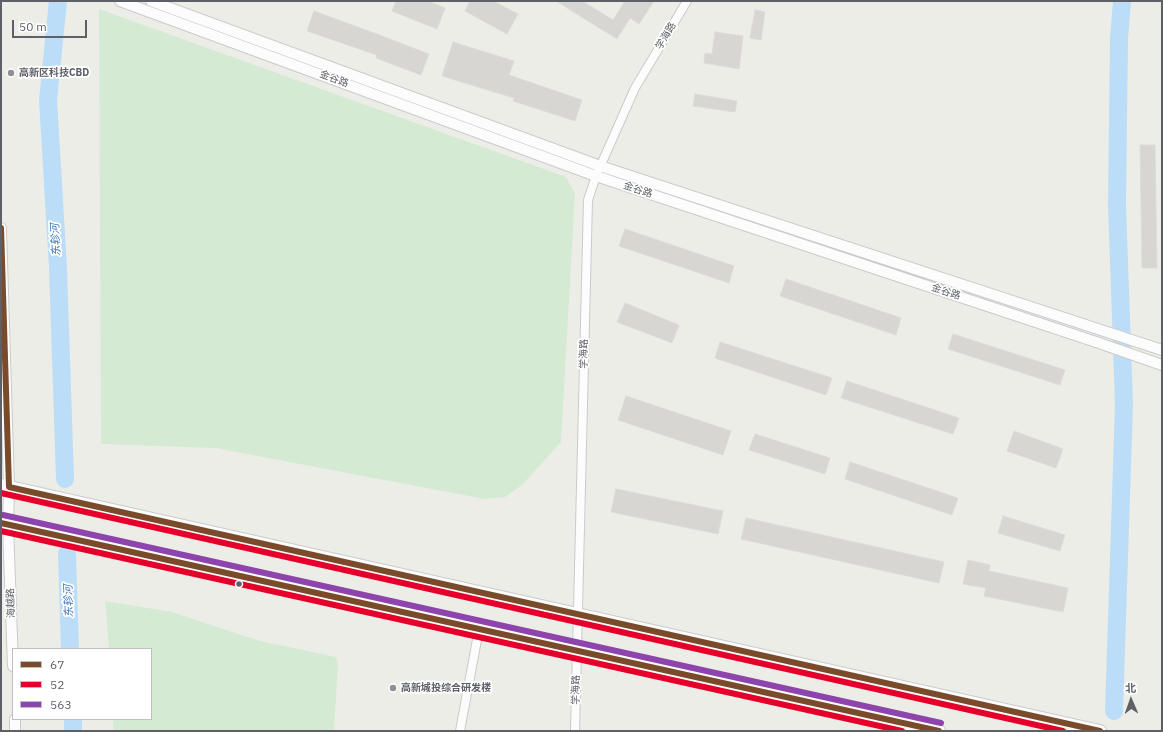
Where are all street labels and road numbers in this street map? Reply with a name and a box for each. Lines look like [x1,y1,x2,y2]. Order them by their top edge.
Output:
street label: 学海路 [653,20,679,52]
street label: 金谷路 [318,68,350,90]
street label: 金谷路 [622,180,654,200]
street label: 金谷路 [930,282,962,302]
street label: 学海路 [578,339,590,369]
street label: 海越路 [4,588,18,618]
street label: 学海路 [570,675,582,705]

